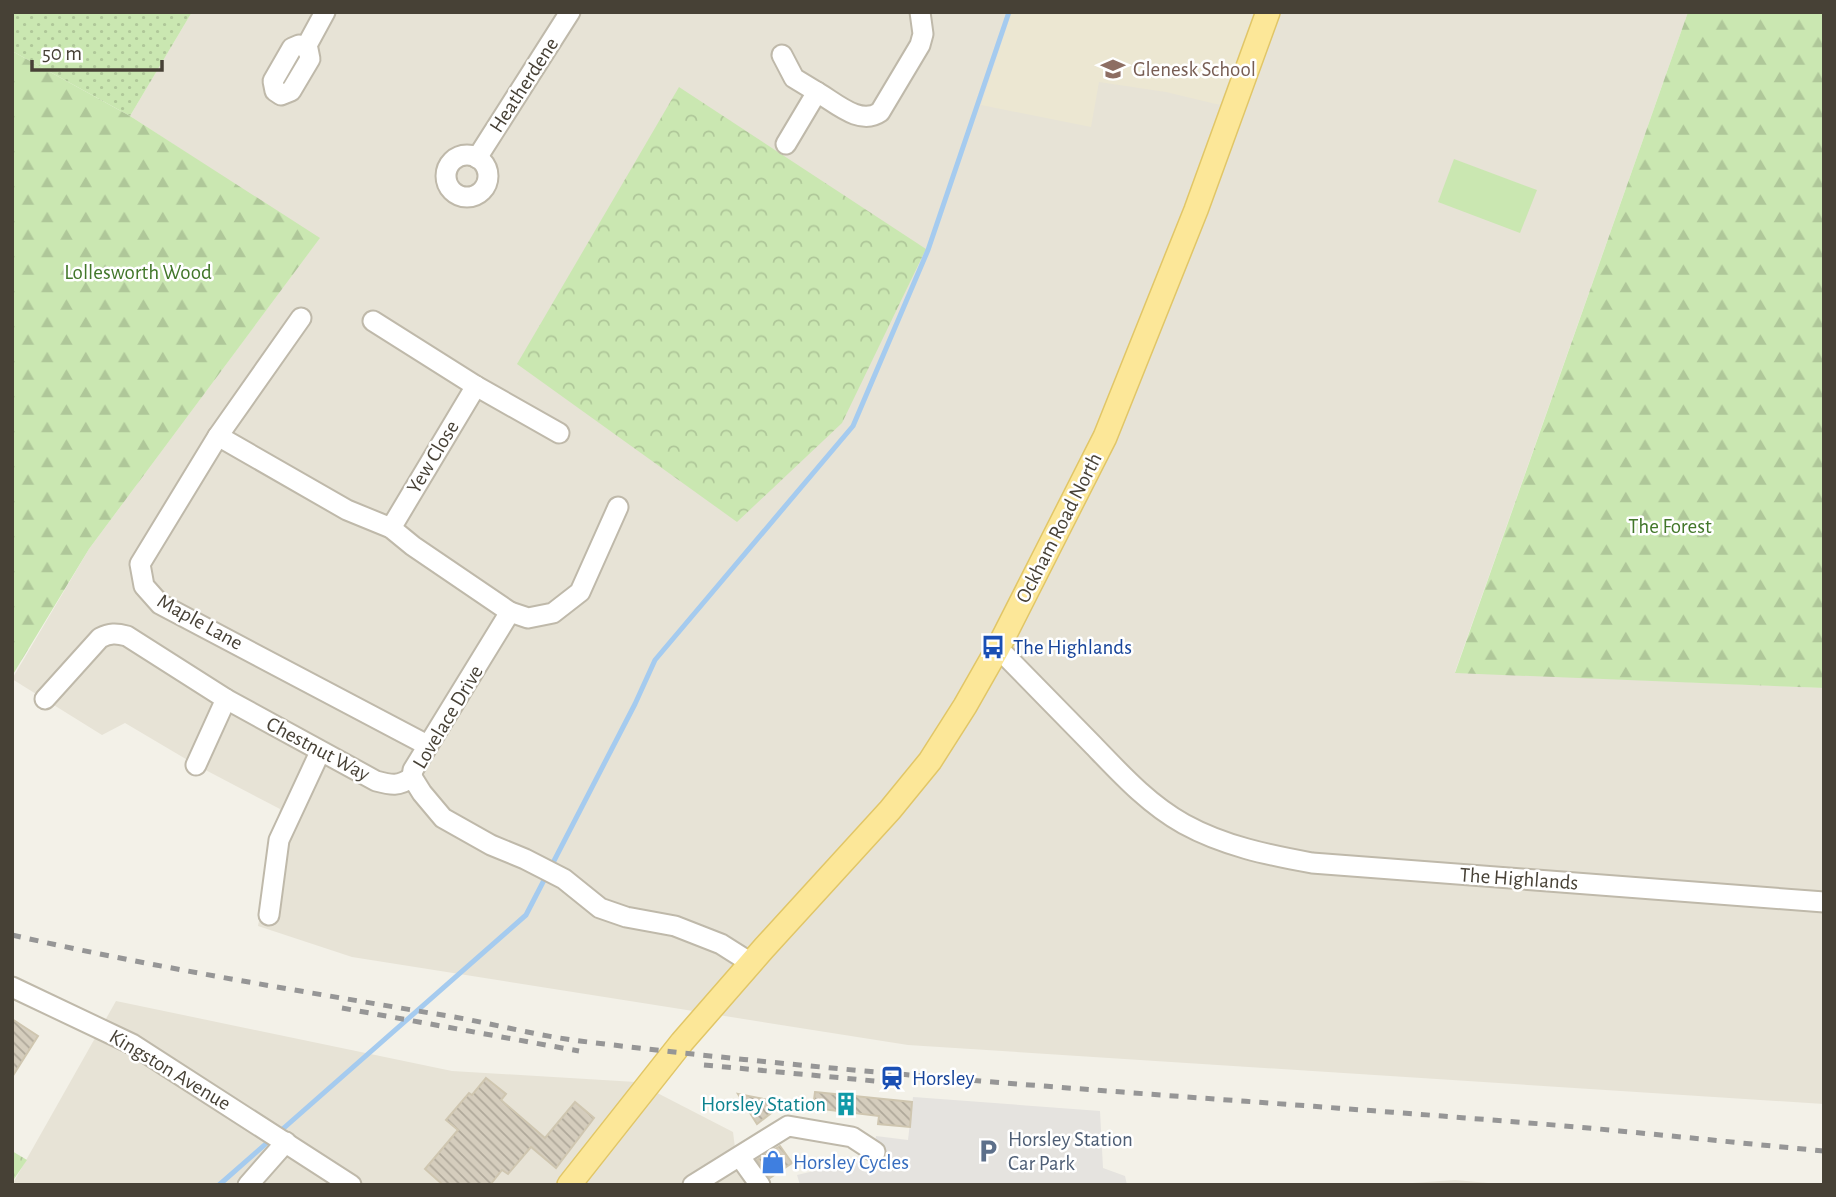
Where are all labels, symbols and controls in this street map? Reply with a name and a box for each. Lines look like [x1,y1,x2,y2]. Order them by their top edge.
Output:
scale bar [32,28,161,72]
street label: Heatherdene [486,34,562,136]
text: 50 m [42,43,82,64]
school or university icon: Glenesk School [1099,55,1127,83]
place label: Glenesk School [1133,59,1256,80]
park label: Lollesworth Wood [64,262,212,283]
street label: Yew Close [403,417,463,497]
street label: Ockham Road North [1012,450,1106,606]
park label: The Forest [1628,516,1712,537]
street label: Maple Lane [154,590,246,654]
bus stop icon: The Highlands [979,633,1007,661]
place label: The Highlands [1013,637,1132,658]
street label: Lovelace Drive [409,662,487,772]
street label: Chestnut Way [263,713,373,785]
street label: The Highlands [1459,864,1579,894]
street label: Kingston Avenue [106,1026,234,1114]
station icon: Horsley [878,1064,906,1092]
place label: Horsley [912,1068,974,1089]
building icon: Horsley Station [832,1090,860,1118]
place label: Horsley Station [701,1094,826,1115]
place label: Horsley Station Car Park [1008,1129,1133,1174]
parking icon: Horsley Station Car Park [974,1137,1002,1165]
shop icon: Horsley Cycles [759,1148,787,1176]
place label: Horsley Cycles [793,1152,909,1173]

